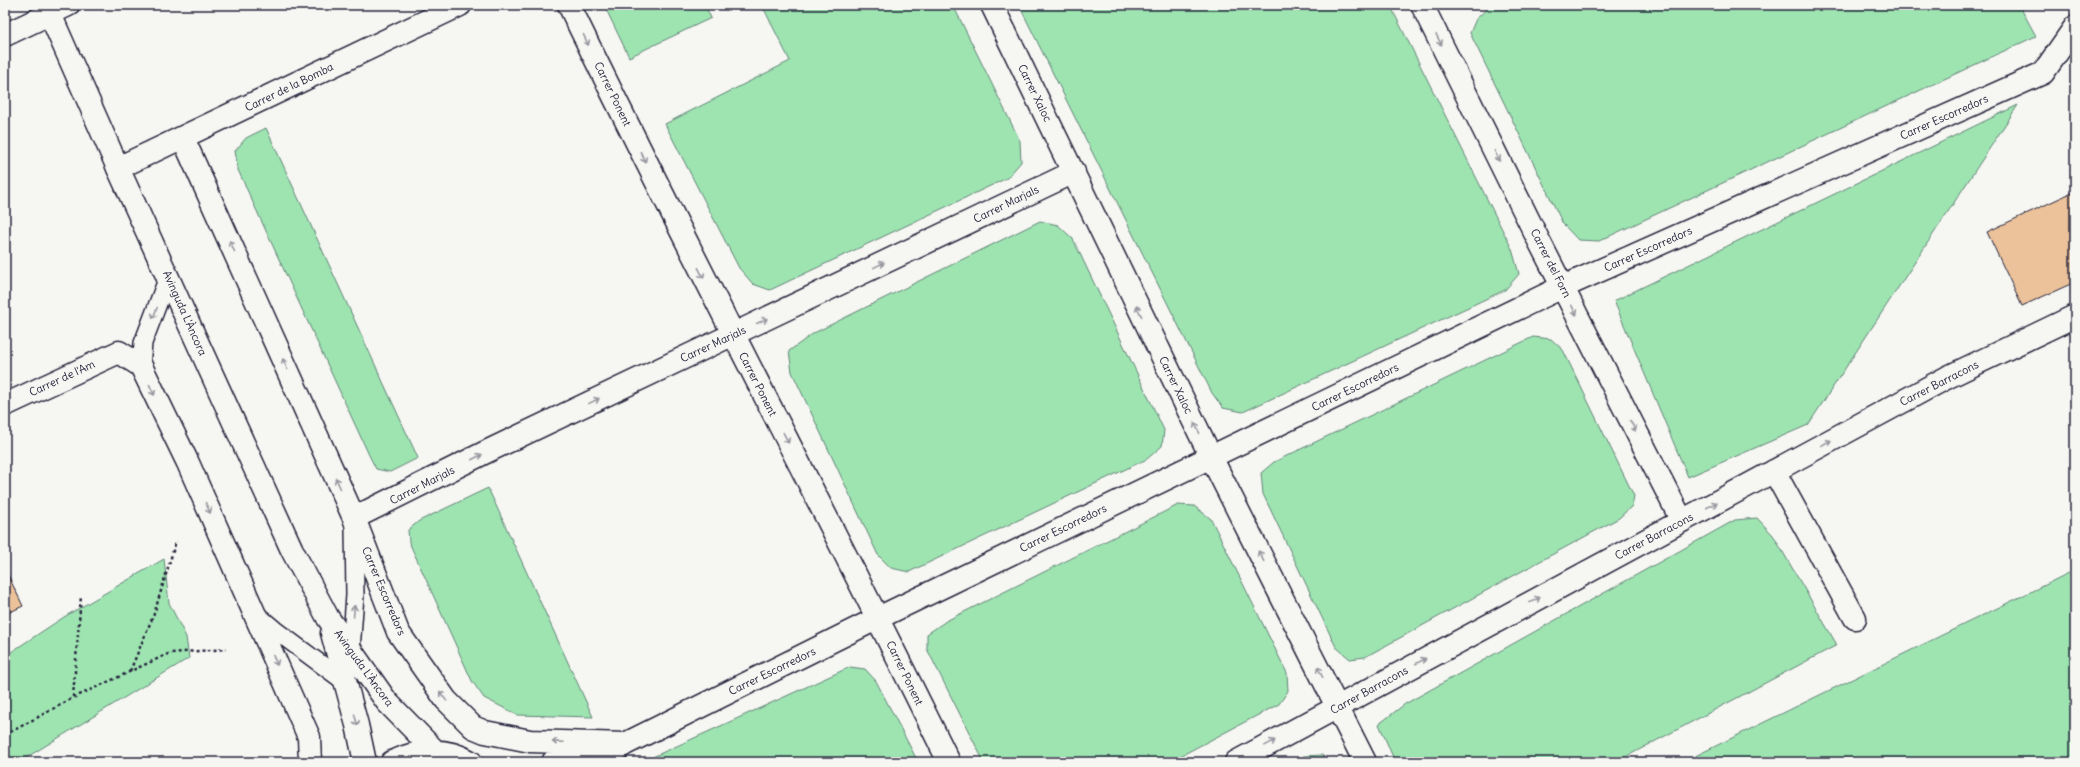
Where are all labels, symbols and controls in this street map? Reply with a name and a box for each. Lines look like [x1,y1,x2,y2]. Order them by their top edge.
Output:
one-way arrow [583,34,590,46]
one-way arrow [1436,34,1443,46]
street label: Carrer de la Bomba [242,59,336,115]
street label: Carrer Ponent [591,59,635,129]
street label: Carrer Xaloc [1015,62,1055,124]
street label: Carrer Escorredors [1898,91,1990,143]
one-way arrow [640,150,648,162]
one-way arrow [1494,150,1501,162]
street label: Carrer Marjals [971,182,1041,226]
street label: Carrer Escorredors [1602,223,1694,275]
street label: Carrer del Forn [1528,226,1574,300]
one-way arrow [228,240,235,252]
one-way arrow [873,261,885,268]
one-way arrow [698,267,705,279]
street label: Avinguda L'Àncora [160,268,211,358]
one-way arrow [1571,304,1578,316]
one-way arrow [1135,305,1142,317]
one-way arrow [151,307,159,319]
one-way arrow [755,317,767,324]
street label: Carrer Marjals [678,323,748,365]
street label: Carrer Ponent [736,350,780,419]
street label: Carrer Xaloc [1156,354,1196,416]
street label: Carrer de l'Am [27,357,97,399]
street label: Carrer Barracons [1897,357,1981,409]
one-way arrow [281,359,288,371]
street label: Carrer Escorredors [1309,360,1401,414]
one-way arrow [149,384,157,396]
one-way arrow [588,397,600,404]
one-way arrow [1630,419,1638,431]
one-way arrow [1192,422,1200,434]
one-way arrow [783,432,791,444]
one-way arrow [1820,439,1832,446]
one-way arrow [470,453,482,460]
street label: Carrer Marjals [387,463,457,507]
one-way arrow [334,477,341,489]
one-way arrow [1705,500,1717,508]
one-way arrow [204,501,212,513]
street label: Carrer Escorredors [1017,501,1109,555]
street label: Carrer Barracons [1612,509,1696,563]
street label: Carrer Escorredors [359,545,409,637]
one-way arrow [1257,550,1265,562]
one-way arrow [1529,595,1541,603]
one-way arrow [350,605,357,618]
street label: Avinguda L'Àncora [331,626,397,709]
street label: Carrer Ponent [883,638,927,708]
street label: Carrer Escorredors [726,644,818,698]
one-way arrow [272,653,279,665]
one-way arrow [1415,657,1427,665]
street label: Carrer Barracons [1328,663,1410,717]
one-way arrow [1316,666,1323,678]
one-way arrow [439,691,447,702]
one-way arrow [352,713,360,726]
one-way arrow [552,738,565,746]
one-way arrow [1264,739,1276,747]

